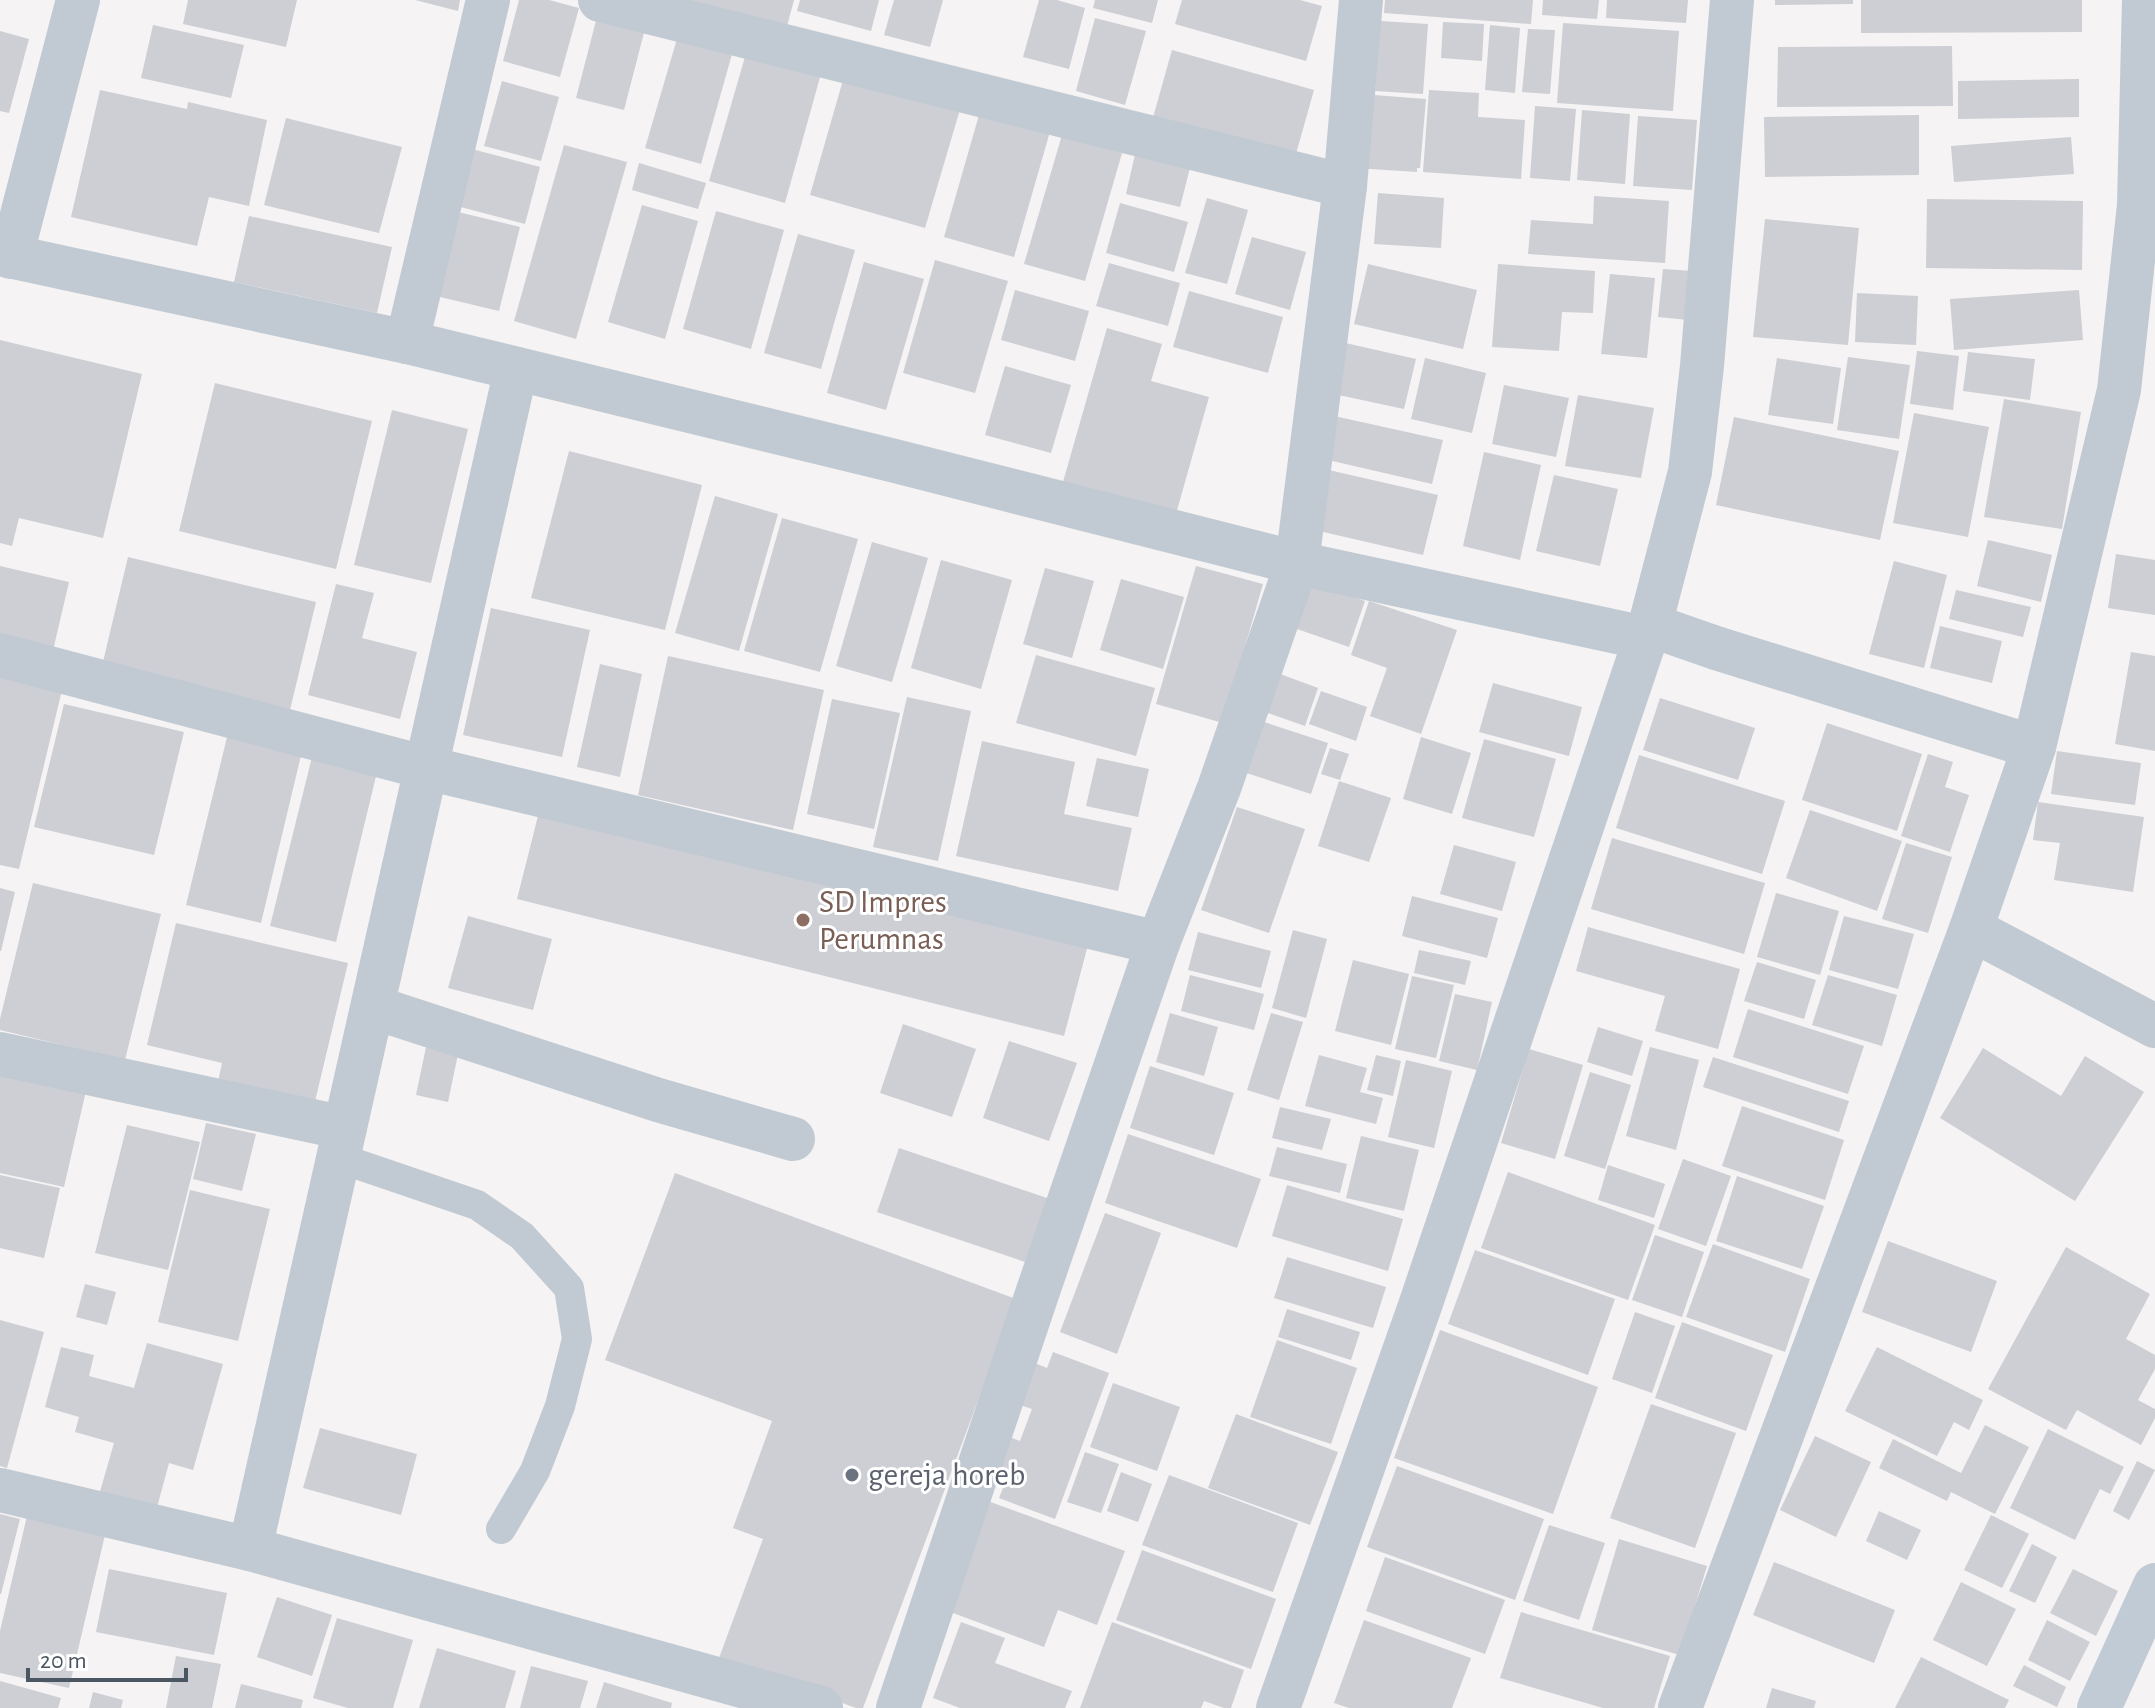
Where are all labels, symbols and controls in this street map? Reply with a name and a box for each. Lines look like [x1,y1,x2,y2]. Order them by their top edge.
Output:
place label: SD Impres Perumnas [819,886,947,955]
marker: SD Impres Perumnas [794,911,812,929]
place label: gereja horeb [868,1459,1025,1491]
marker: gereja horeb [843,1466,861,1484]
scale bar [28,1632,186,1682]
text: 20 m [40,1649,87,1673]

